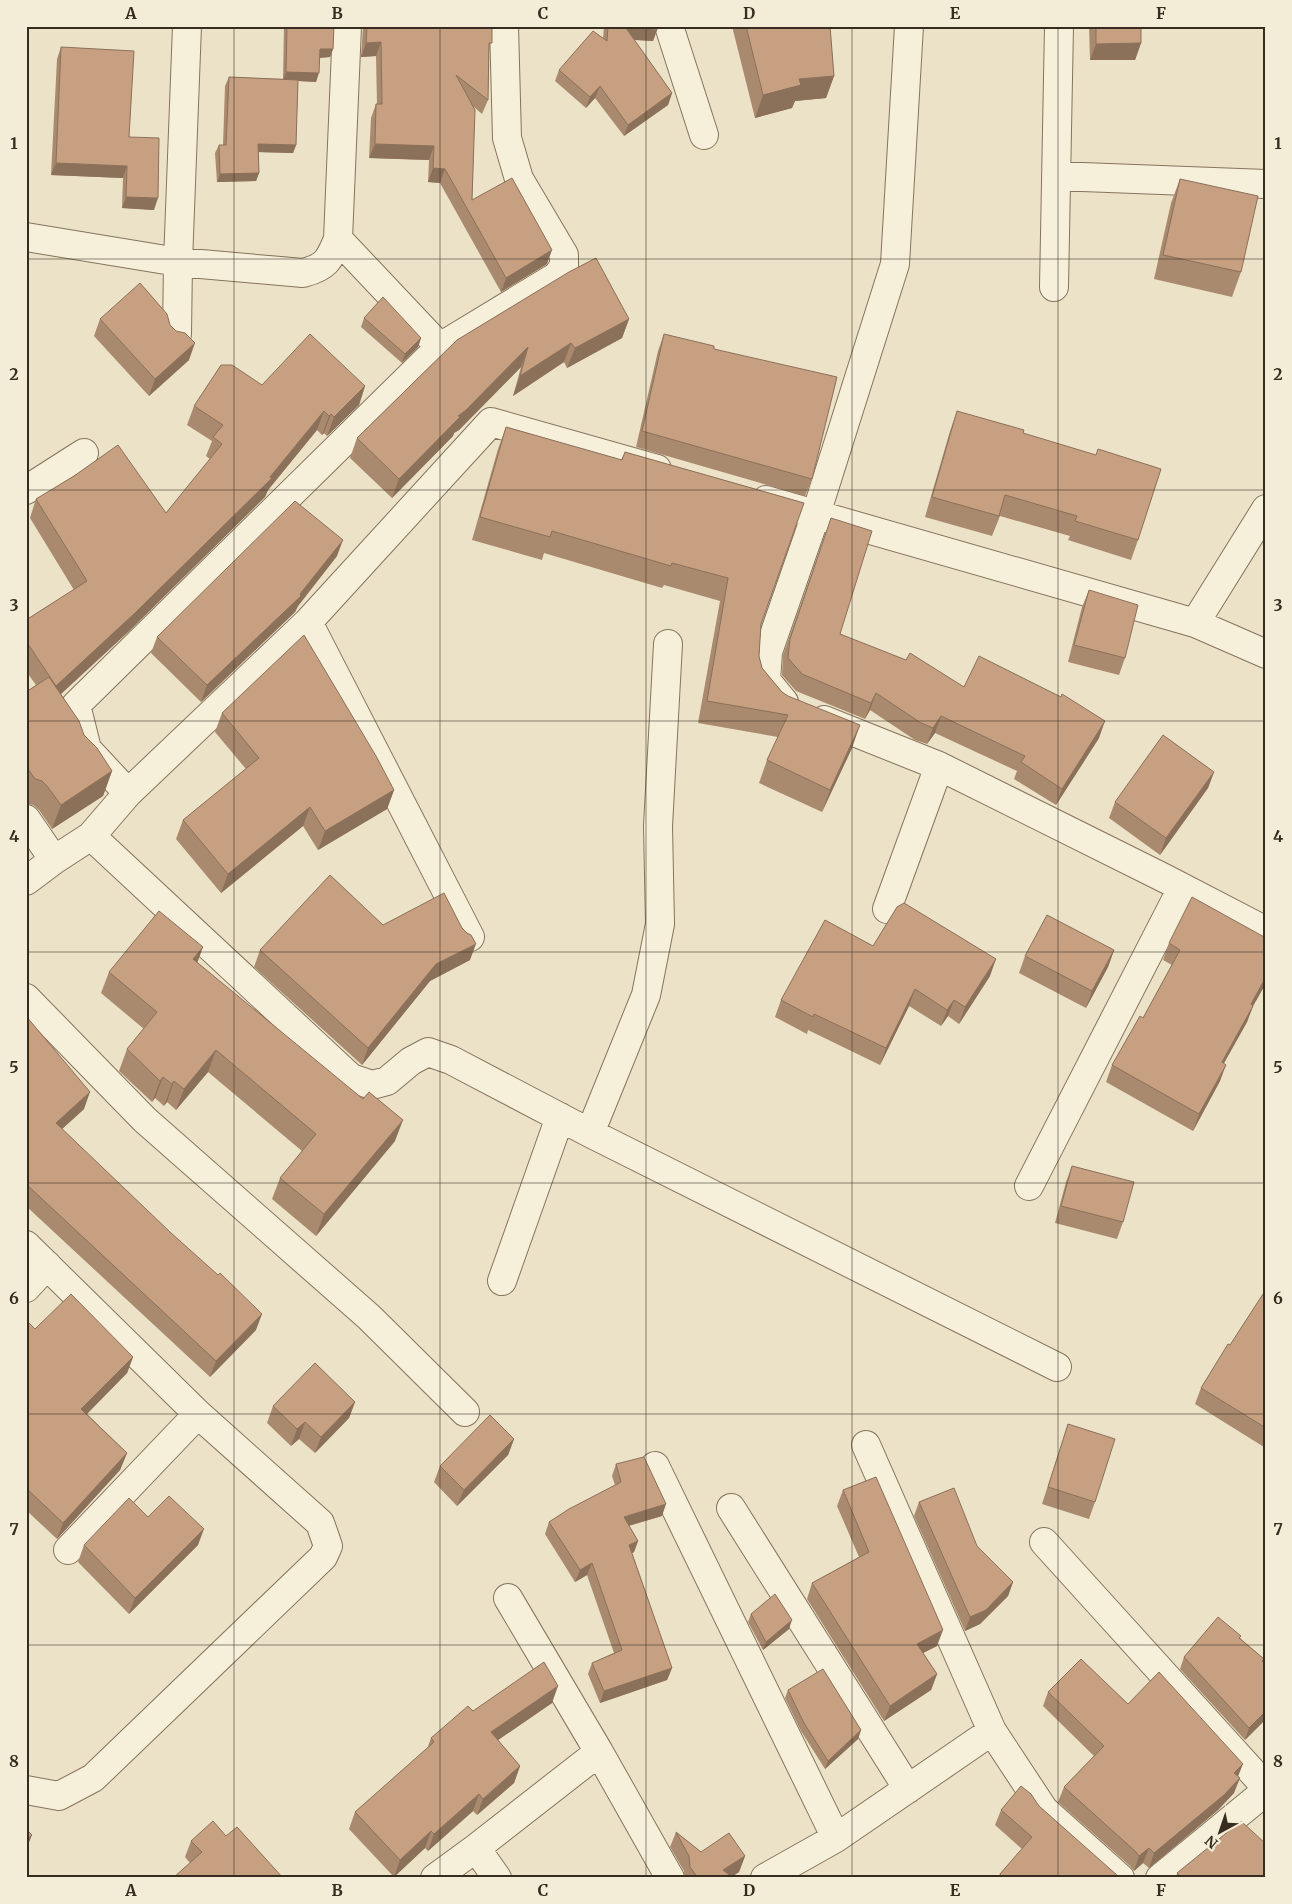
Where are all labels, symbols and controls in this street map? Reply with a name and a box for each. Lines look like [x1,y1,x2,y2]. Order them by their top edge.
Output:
text: A [124,3,137,23]
text: B [331,3,343,23]
text: C [538,3,548,23]
text: D [743,3,755,23]
text: E [950,3,961,23]
text: F [1156,3,1166,23]
text: 1 [10,133,18,153]
text: 1 [1274,133,1282,153]
text: 2 [9,364,19,384]
text: 2 [1273,364,1283,384]
text: 3 [9,595,19,615]
text: 3 [1273,595,1283,615]
text: 4 [9,826,19,846]
text: 4 [1273,826,1283,846]
text: 5 [9,1057,19,1077]
text: 5 [1273,1057,1283,1077]
text: 6 [9,1288,19,1308]
text: 6 [1273,1288,1283,1308]
text: 7 [9,1519,19,1539]
text: 7 [1273,1519,1283,1539]
text: 8 [9,1751,19,1771]
text: 8 [1273,1751,1283,1771]
north arrow [1194,1806,1244,1856]
text: N [1202,1832,1222,1852]
text: A [124,1880,137,1900]
text: B [331,1880,343,1900]
text: C [538,1880,548,1900]
text: D [743,1880,755,1900]
text: E [950,1880,961,1900]
text: F [1156,1880,1166,1900]

